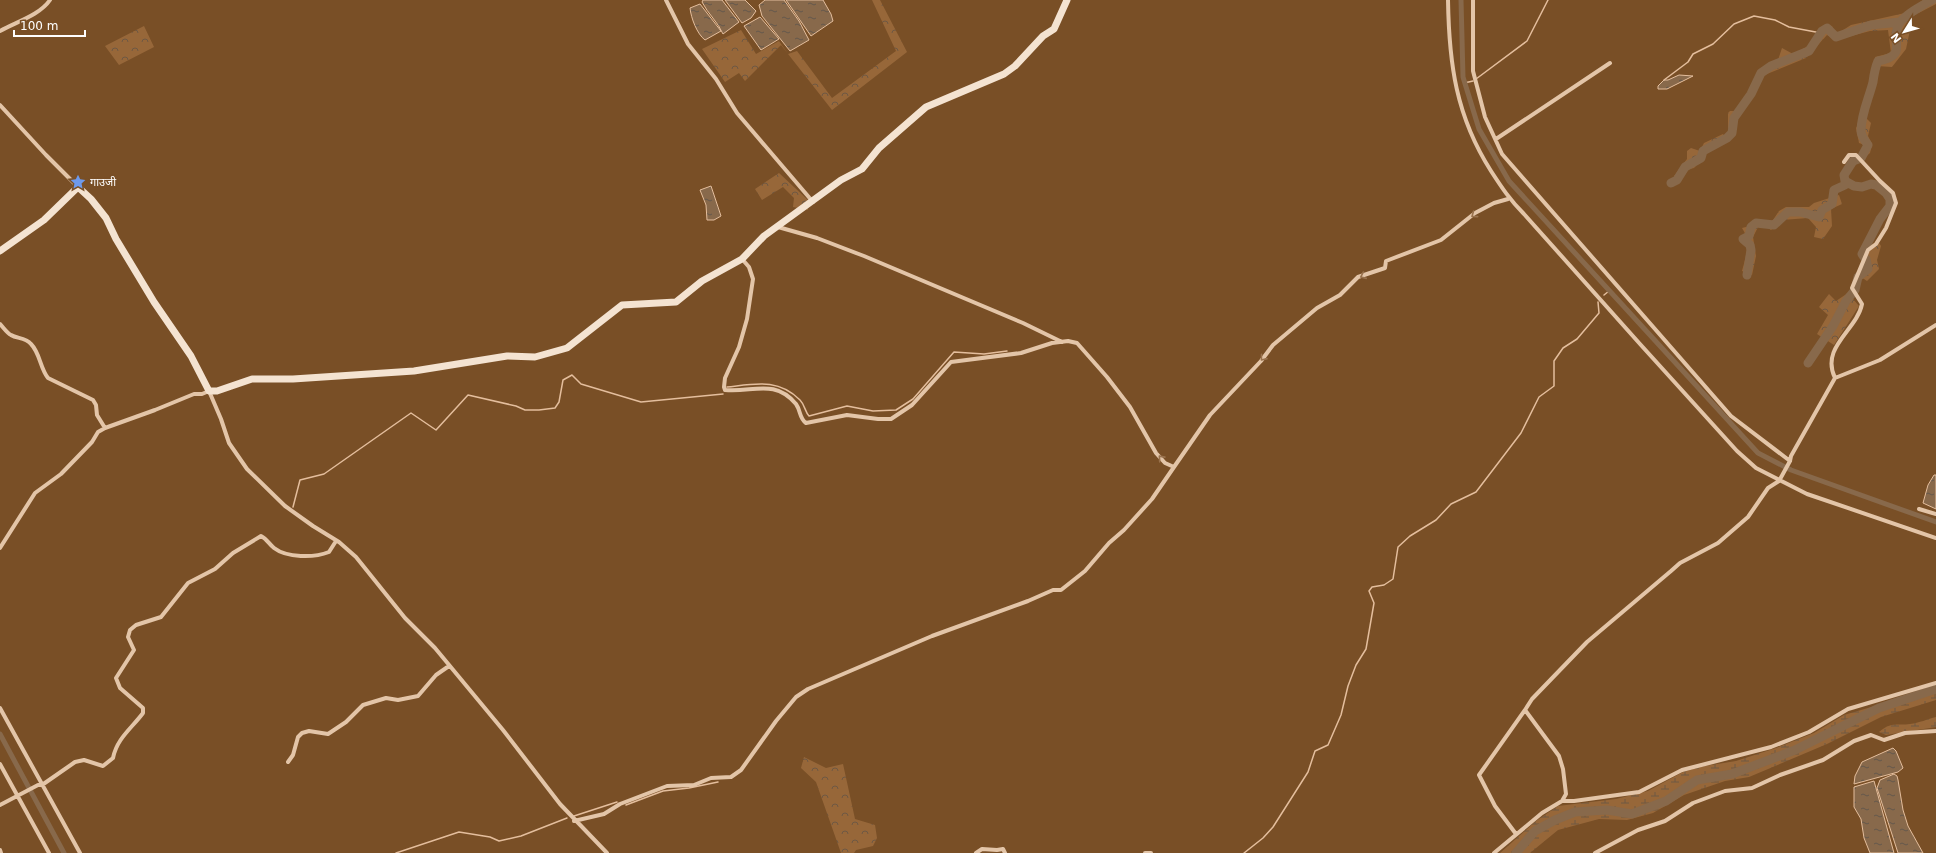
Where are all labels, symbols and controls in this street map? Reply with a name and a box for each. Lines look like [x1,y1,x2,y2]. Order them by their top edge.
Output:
scale bar [14,12,85,38]
north arrow [1884,12,1924,52]
text: 100 m [20,19,58,33]
text: N [1888,30,1904,45]
place icon: गाउजी [69,173,87,191]
place label: गाउजी [90,176,116,189]
one-way arrow [1471,211,1478,218]
one-way arrow [1360,271,1367,279]
one-way arrow [1261,353,1268,360]
one-way arrow [1158,455,1165,463]

